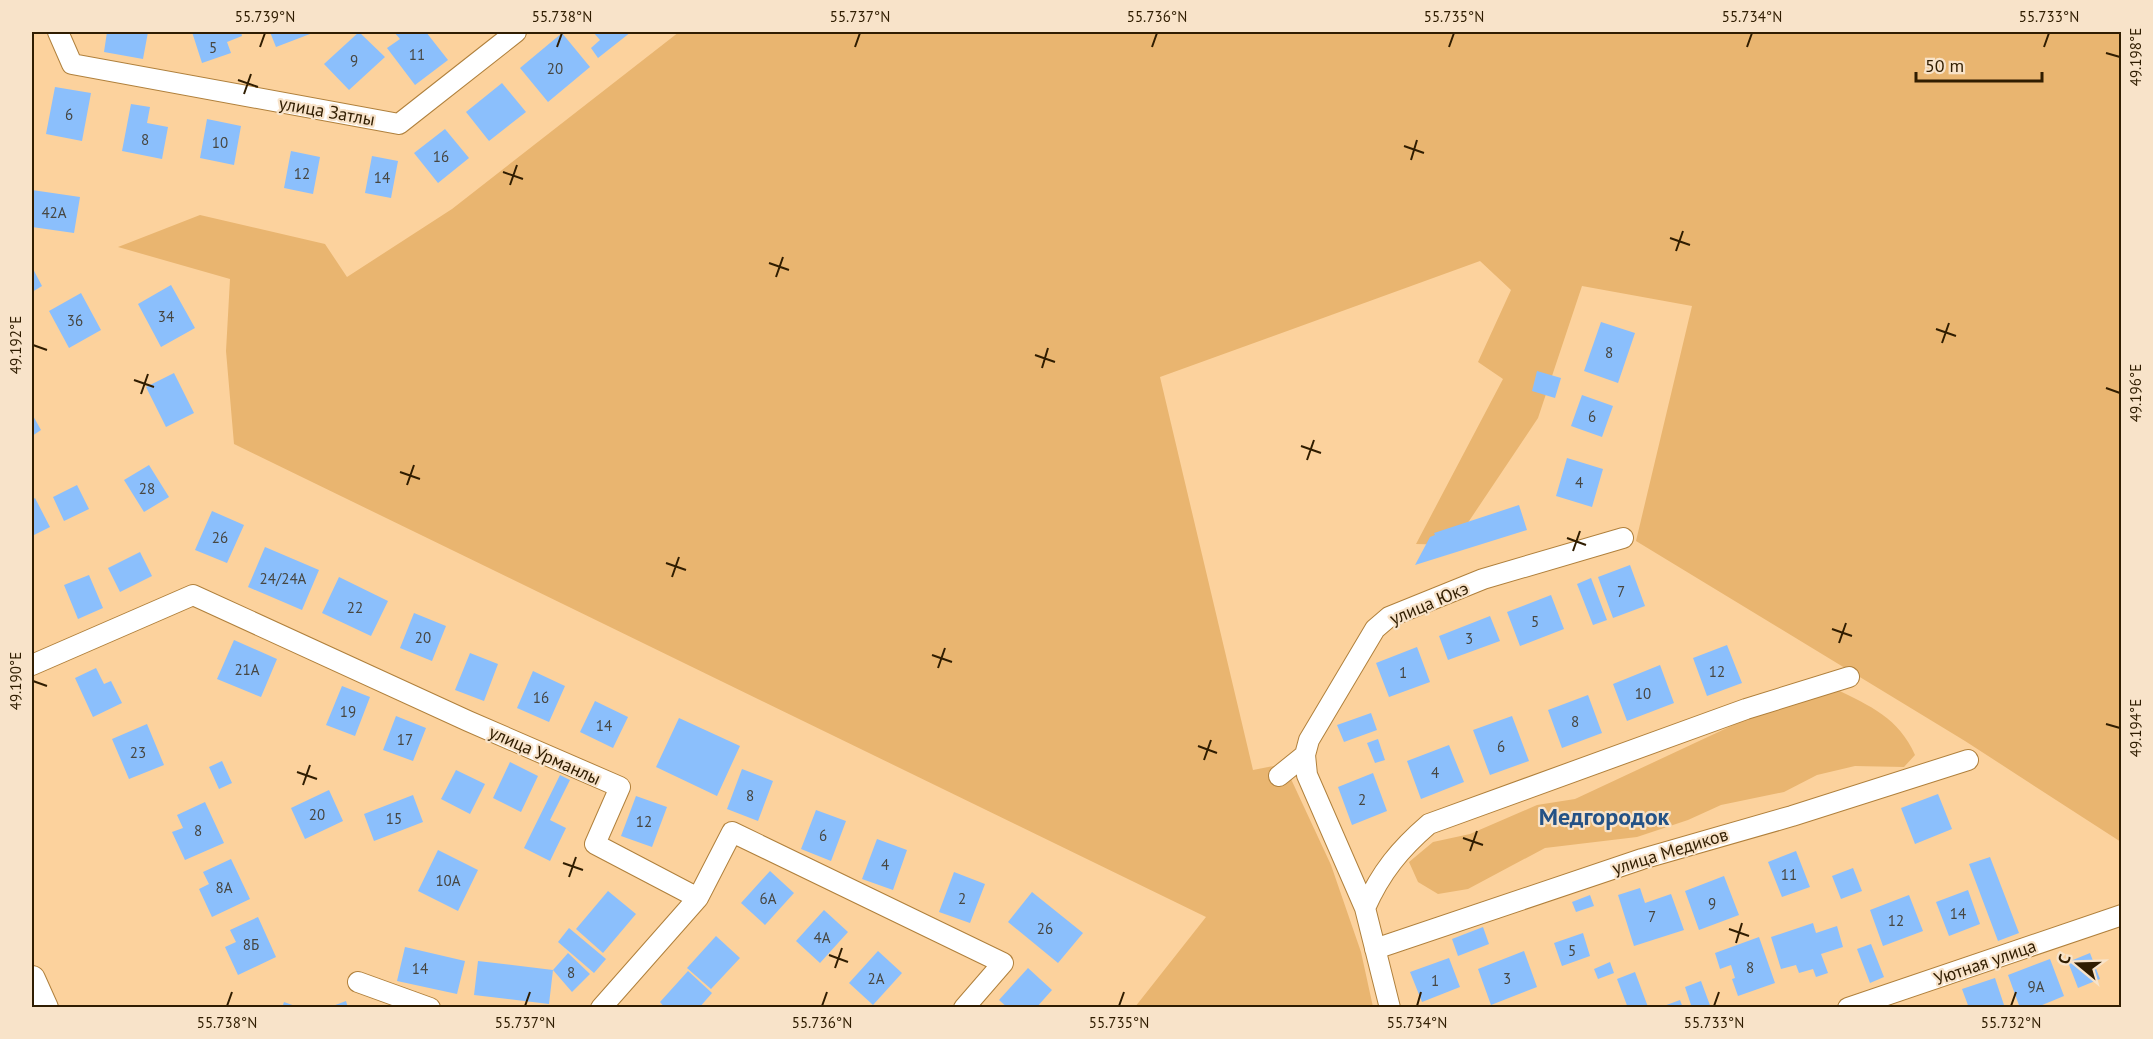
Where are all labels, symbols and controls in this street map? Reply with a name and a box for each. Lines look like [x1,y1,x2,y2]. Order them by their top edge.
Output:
text: 55.739°N [235,7,295,26]
text: 55.738°N [532,7,592,26]
text: 55.737°N [830,7,890,26]
text: 55.736°N [1127,7,1187,26]
text: 55.735°N [1424,7,1484,26]
text: 55.734°N [1722,7,1782,26]
text: 55.733°N [2019,7,2079,26]
text: 49.198°E [2126,28,2145,86]
house number: 5 [209,38,217,57]
house number: 11 [409,45,425,64]
scale bar [1916,45,2042,83]
house number: 9 [350,51,358,70]
text: 50 m [1925,54,1964,77]
house number: 20 [547,59,563,78]
street label: улица Затлы [277,91,377,131]
house number: 6 [65,105,73,124]
house number: 8 [141,130,149,149]
house number: 10 [212,133,228,152]
house number: 16 [433,147,449,166]
house number: 12 [294,164,310,183]
house number: 14 [374,168,390,187]
house number: 42А [41,203,67,222]
house number: 34 [158,307,174,326]
house number: 36 [67,311,83,330]
text: 49.192°E [6,316,25,374]
house number: 8 [1605,343,1613,362]
text: 49.196°E [2126,364,2145,422]
house number: 6 [1588,407,1596,426]
house number: 4 [1575,473,1583,492]
house number: 28 [139,479,155,498]
house number: 26 [212,528,228,547]
house number: 24/24А [260,569,307,588]
street label: улица Юкэ [1386,576,1472,630]
house number: 7 [1617,582,1625,601]
house number: 22 [347,598,363,617]
house number: 5 [1531,612,1539,631]
house number: 20 [415,628,431,647]
house number: 3 [1465,629,1473,648]
text: 49.190°E [6,652,25,710]
house number: 21А [234,660,260,679]
house number: 12 [1709,662,1725,681]
house number: 1 [1399,663,1407,682]
house number: 10 [1635,684,1651,703]
house number: 16 [533,688,549,707]
text: 49.194°E [2126,699,2145,757]
house number: 19 [340,702,356,721]
house number: 8 [1571,712,1579,731]
house number: 14 [596,716,612,735]
street label: улица Урманлы [485,720,605,790]
house number: 17 [397,730,413,749]
house number: 6 [1497,737,1505,756]
house number: 23 [130,743,146,762]
house number: 4 [1431,763,1439,782]
house number: 8 [746,786,754,805]
house number: 2 [1358,790,1366,809]
district label: Медгородок [1539,801,1670,832]
house number: 20 [309,805,325,824]
house number: 15 [386,809,402,828]
house number: 12 [636,812,652,831]
house number: 8 [194,821,202,840]
street label: улица Медиков [1609,822,1731,880]
house number: 6 [819,826,827,845]
house number: 4 [881,855,889,874]
house number: 11 [1781,865,1797,884]
house number: 10А [435,871,461,890]
house number: 8А [216,878,233,897]
house number: 6А [760,889,777,908]
house number: 2 [958,889,966,908]
house number: 9 [1708,894,1716,913]
house number: 14 [1950,904,1966,923]
house number: 7 [1648,907,1656,926]
house number: 12 [1888,911,1904,930]
house number: 26 [1037,919,1053,938]
house number: 4А [814,928,831,947]
street label: Уютная улица [1931,934,2039,990]
north arrow [2048,934,2108,994]
house number: 8Б [243,935,259,954]
house number: 5 [1568,941,1576,960]
text: С [2053,952,2075,967]
house number: 8 [1746,958,1754,977]
house number: 14 [412,959,428,978]
house number: 8 [567,963,575,982]
house number: 2А [868,969,885,988]
house number: 3 [1503,969,1511,988]
house number: 1 [1431,971,1439,990]
house number: 9А [2028,977,2045,996]
text: 55.738°N [197,1013,257,1032]
text: 55.737°N [495,1013,555,1032]
text: 55.736°N [792,1013,852,1032]
text: 55.735°N [1089,1013,1149,1032]
text: 55.734°N [1387,1013,1447,1032]
text: 55.733°N [1684,1013,1744,1032]
text: 55.732°N [1981,1013,2041,1032]

